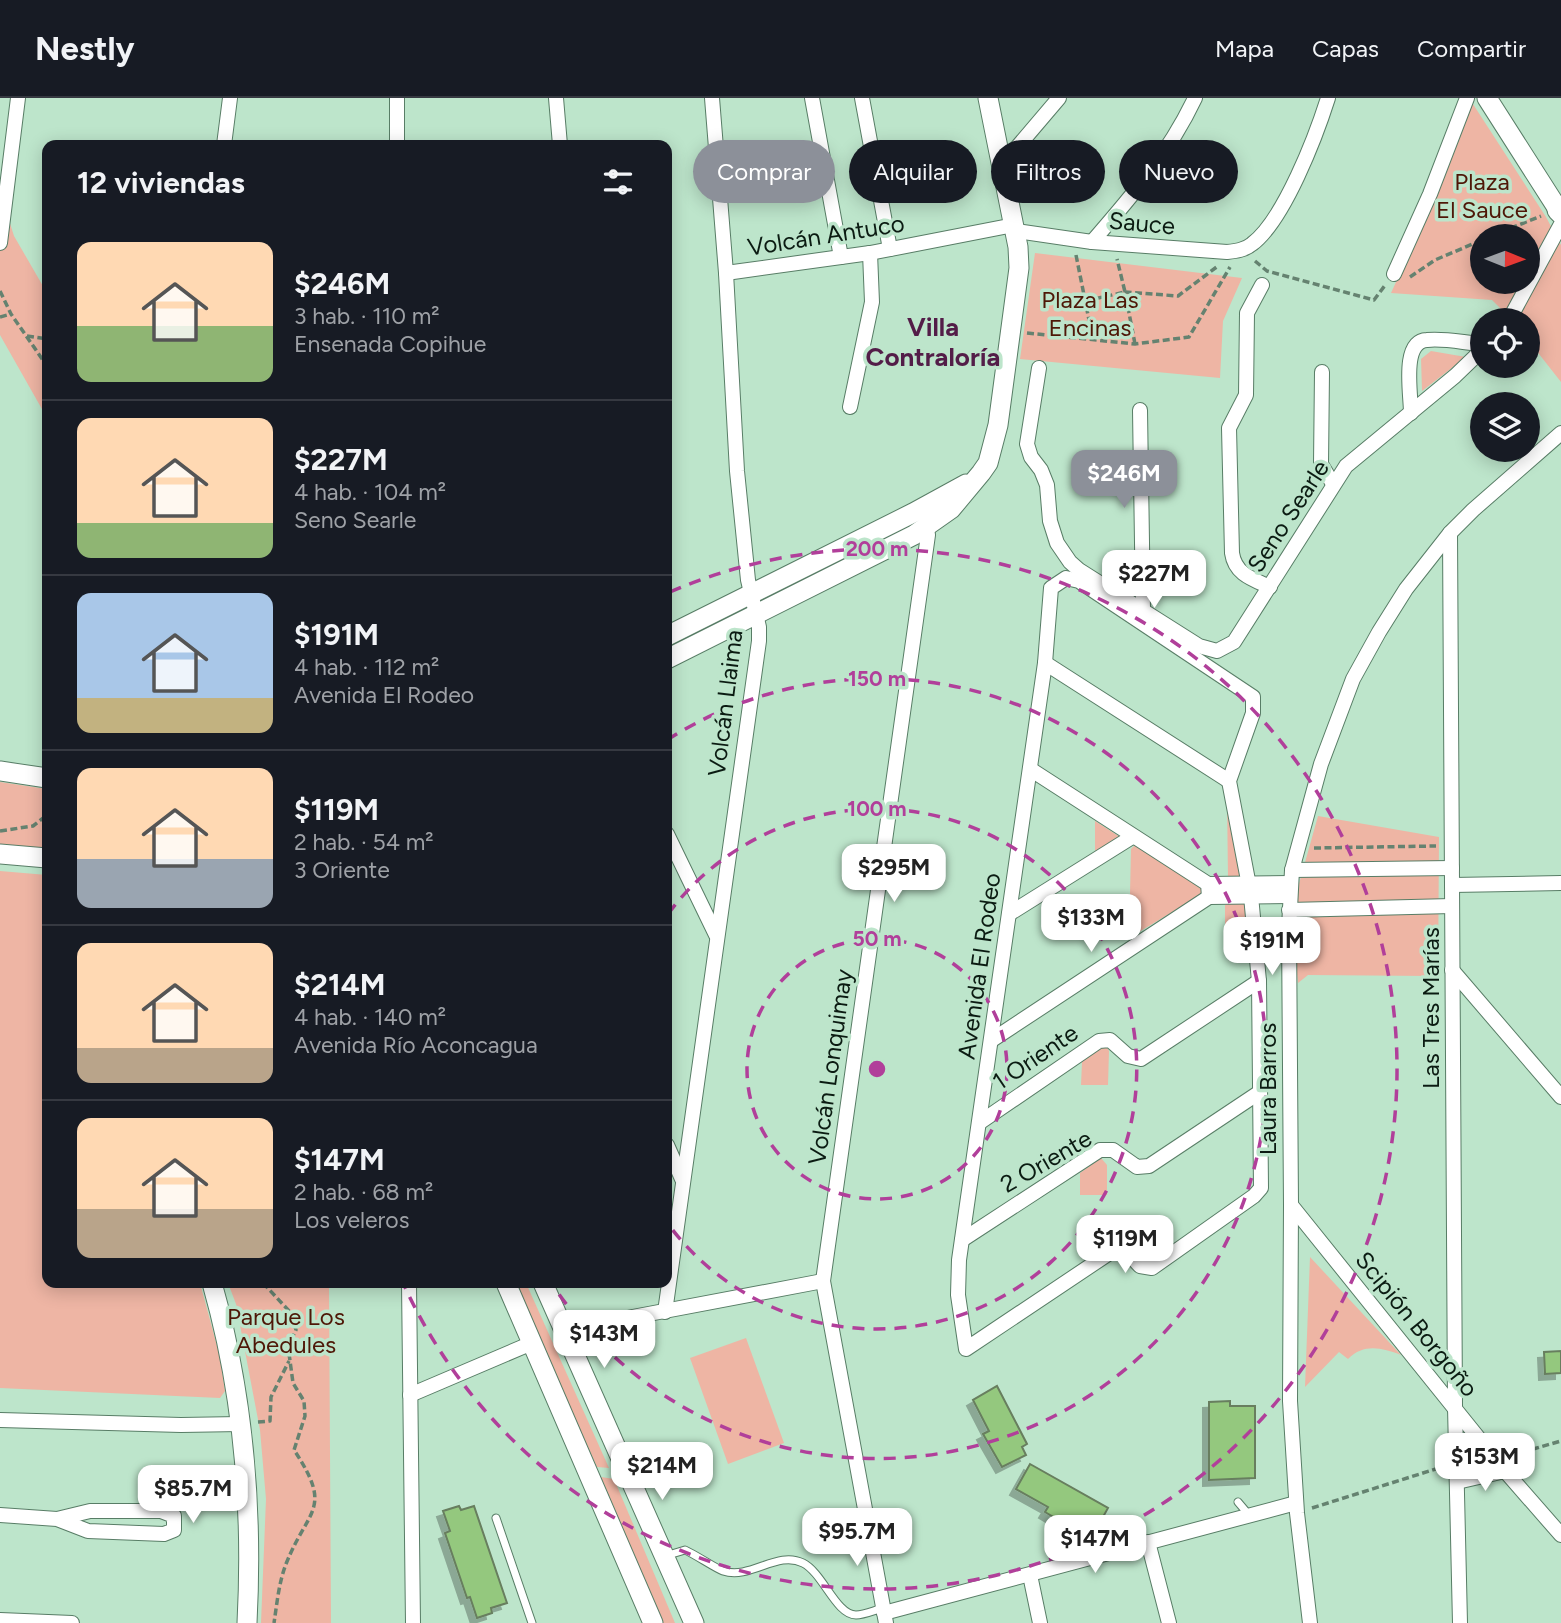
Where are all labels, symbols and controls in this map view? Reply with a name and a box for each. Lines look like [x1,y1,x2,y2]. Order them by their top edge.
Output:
text: Nestly [35,29,135,68]
text: Mapa [1215,34,1274,63]
text: Capas [1312,34,1379,63]
text: Compartir [1417,34,1526,63]
chip: Comprar [693,140,835,203]
chip: Alquilar [849,140,977,203]
chip: Filtros [991,140,1105,203]
chip: Nuevo [1119,140,1238,203]
icon: filters [599,163,637,201]
text: 12 viviendas [77,164,245,201]
park label: Plaza El Sauce [1436,167,1528,224]
street label: Sauce [1108,206,1176,240]
street label: Volcán Antuco [746,208,906,262]
north arrow [1470,224,1540,294]
map controls [1470,224,1540,462]
text: $246M [294,265,390,302]
icon: home [133,270,217,354]
park label: Plaza Las Encinas [1041,285,1139,342]
text: 3 hab. · 110 m² [294,302,440,330]
button: locate [1470,308,1540,378]
district label: Villa Contraloría [866,311,1000,373]
text: Ensenada Copihue [294,330,486,358]
button: layers [1470,392,1540,462]
text: $227M [294,441,388,478]
icon: home [133,446,217,530]
pin: $246M [1075,450,1173,510]
street label: Seno Searle [1241,455,1335,577]
text: $246M [1087,459,1161,487]
text: 4 hab. · 104 m² [294,478,446,506]
text: Seno Searle [294,506,416,534]
text: 200 m [846,536,908,561]
pin: $227M [1105,550,1203,610]
text: $227M [1118,559,1190,587]
text: $191M [294,616,379,653]
icon: home [133,621,217,705]
street label: Volcán Llaima [702,628,748,778]
text: 4 hab. · 112 m² [294,653,439,681]
text: 150 m [848,666,906,691]
text: Avenida El Rodeo [294,681,474,709]
text: $119M [294,791,379,828]
icon: home [133,796,217,880]
text: 100 m [847,796,907,821]
text: 2 hab. · 54 m² [294,828,434,856]
pin: $295M [845,844,943,904]
text: $295M [858,853,930,881]
text: 3 Oriente [294,856,390,884]
street label: Avenida El Rodeo [952,871,1006,1061]
pin: $133M [1042,894,1140,954]
text: $133M [1057,903,1125,931]
pin: $191M [1223,918,1321,977]
text: 50 m [852,926,902,951]
text: $191M [1239,926,1305,954]
street label: Las Tres Marías [1416,927,1445,1089]
text: $214M [294,966,385,1003]
street label: Volcán Lonquimay [802,967,858,1167]
icon: home [133,971,217,1055]
text: 4 hab. · 140 m² [294,1003,446,1031]
street label: 1 Oriente [987,1018,1083,1096]
street label: Laura Barros [1253,1023,1282,1155]
text: Avenida Río Aconcagua [294,1031,538,1059]
centre of rings [865,1057,889,1081]
street label: 2 Oriente [995,1123,1097,1199]
text: $147M [294,1141,385,1178]
icon: home [133,1146,217,1230]
text: 2 hab. · 68 m² [294,1178,433,1206]
text: Los veleros [294,1206,409,1234]
pin: $119M [1076,1216,1174,1275]
text: $119M [1092,1224,1158,1252]
street label: Scipión Borgoño [1350,1246,1484,1402]
park label: Parque Los Abedules [227,1302,345,1359]
pin: $143M [555,1310,653,1370]
text: $143M [569,1319,639,1347]
pin: $153M [1436,1434,1534,1493]
pin: $214M [613,1442,711,1502]
text: $153M [1451,1442,1519,1470]
text: $214M [627,1451,697,1479]
pin: $85.7M [136,1466,250,1525]
text: $85.7M [154,1474,232,1502]
pin: $95.7M [800,1508,914,1568]
pin: $147M [1046,1516,1144,1575]
text: $95.7M [818,1517,896,1545]
text: $147M [1060,1524,1130,1552]

